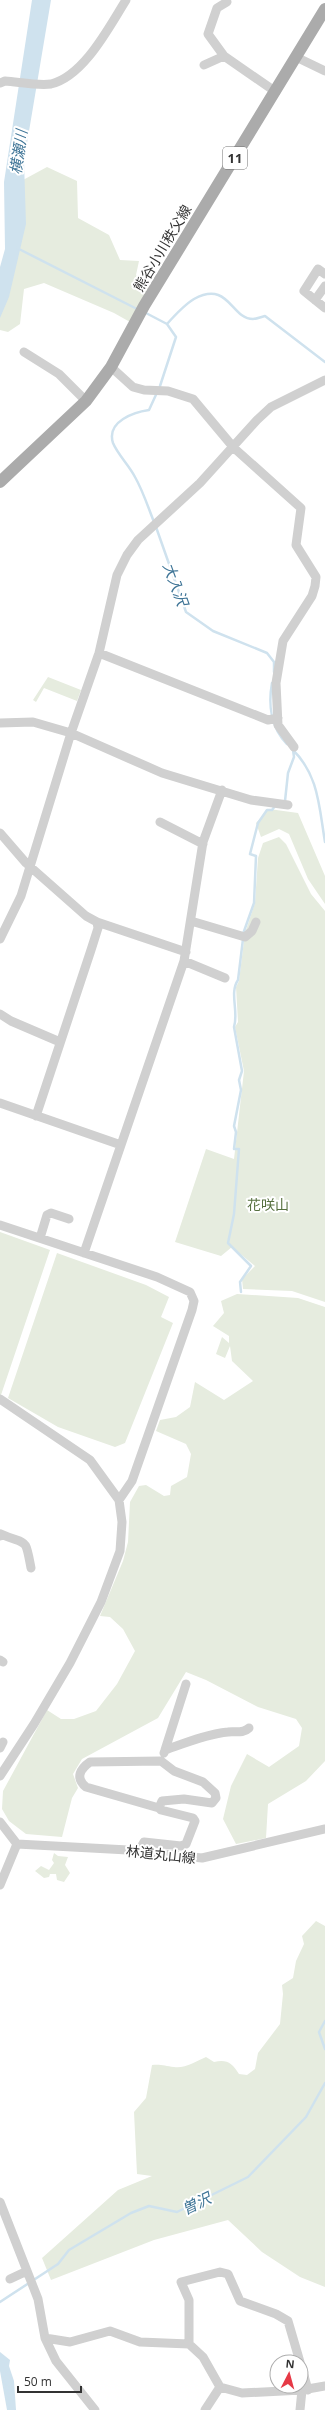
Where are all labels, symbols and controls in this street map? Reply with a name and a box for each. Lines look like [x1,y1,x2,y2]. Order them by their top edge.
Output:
water label: 横瀬川 [5,126,31,176]
road number: 11 [223,147,247,169]
street label: 熊谷小川秩父線 [129,201,195,295]
water label: 大入沢 [159,559,194,610]
park label: 花咲山 [247,1195,289,1214]
street label: 林道丸山線 [125,1841,197,1867]
water label: 曽沢 [178,2187,216,2219]
north arrow [269,2354,309,2394]
text: N [285,2356,295,2371]
scale bar [18,2368,81,2394]
text: 50 m [24,2373,52,2390]

